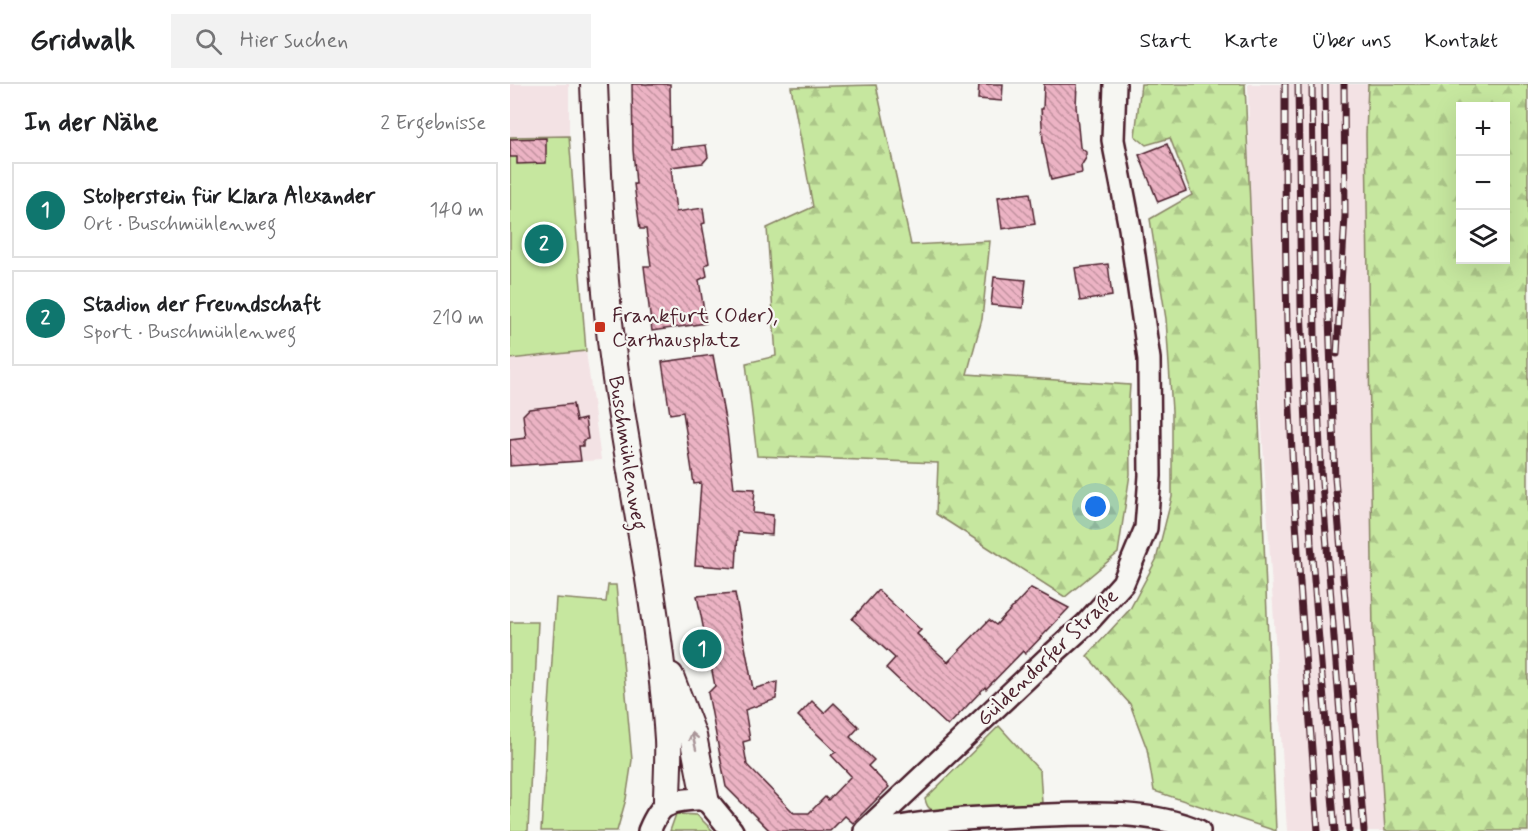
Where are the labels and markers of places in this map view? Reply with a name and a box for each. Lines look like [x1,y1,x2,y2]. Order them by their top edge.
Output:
pin: 2 [525,222,564,266]
place label: Frankfurt (Oder), Carthausplatz [612,302,778,354]
marker: Frankfurt (Oder), Carthausplatz [593,320,607,334]
pin: 1 [682,626,722,672]

